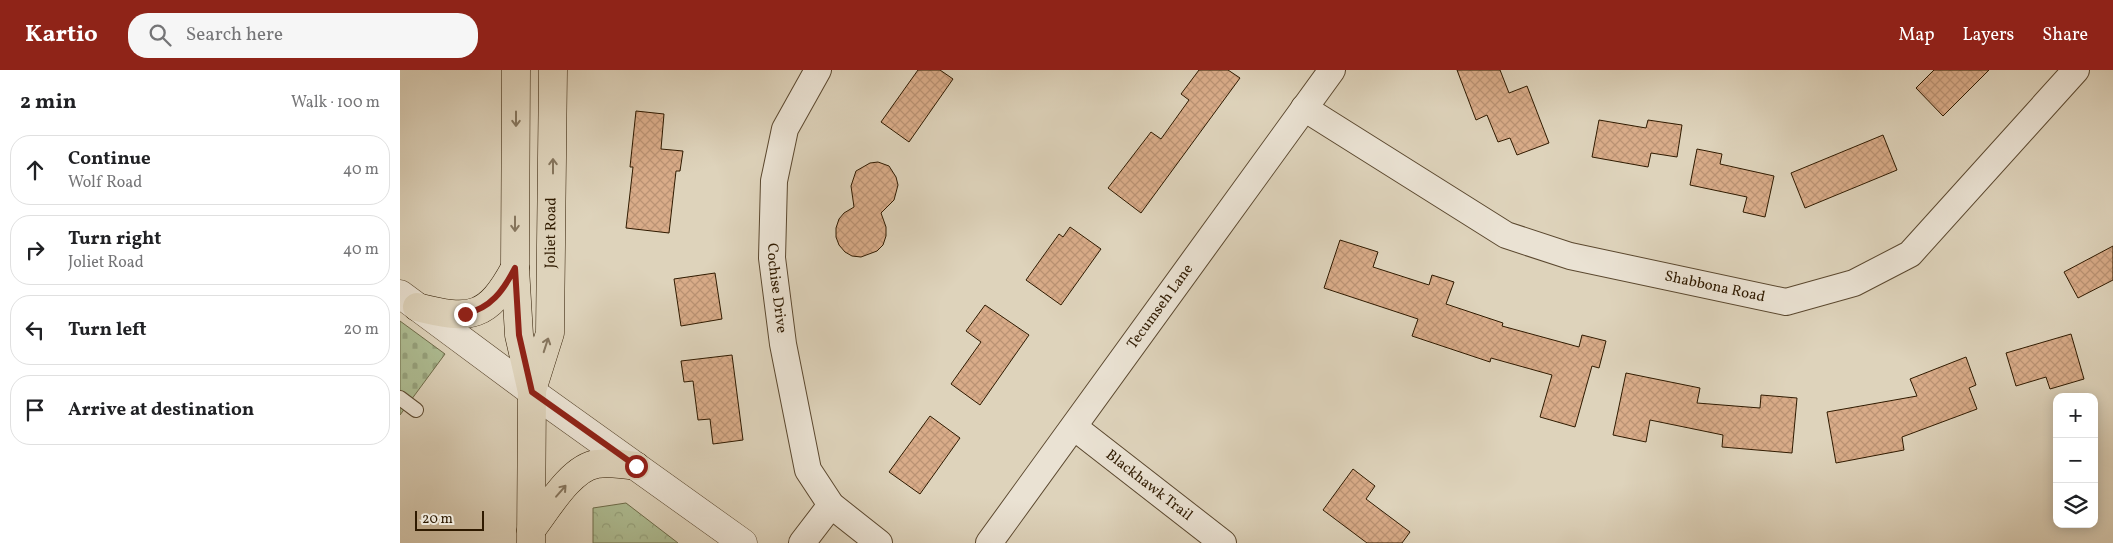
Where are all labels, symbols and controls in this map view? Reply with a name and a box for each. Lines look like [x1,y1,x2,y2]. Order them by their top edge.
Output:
search box [128,13,478,58]
text: Kartio [25,18,98,52]
icon: search [146,21,174,49]
text: Search here [186,22,283,48]
text: Map [1898,23,1934,48]
text: Layers [1962,23,2014,48]
text: Share [2042,23,2088,48]
text: 2 min [20,88,77,117]
text: Walk · 100 m [291,92,380,114]
one-way arrow [511,110,521,126]
text: Continue [68,146,151,172]
icon: ahead [21,156,49,184]
one-way arrow [548,158,558,174]
text: 40 m [343,159,379,181]
text: Wolf Road [68,172,142,194]
street label: Joliet Road [540,197,562,268]
one-way arrow [510,216,520,232]
text: Turn right [68,226,161,252]
icon: right [21,236,49,264]
text: 40 m [343,239,379,261]
street label: Cochise Drive [761,243,792,334]
text: Joliet Road [68,252,144,274]
street label: Tecumseh Lane [1122,260,1199,354]
street label: Shabbona Road [1663,266,1767,308]
route end [454,303,477,326]
icon: left [21,316,49,344]
text: Turn left [68,317,147,343]
text: 20 m [344,319,379,341]
one-way arrow [542,338,552,354]
map controls [2053,393,2098,528]
button: + [2053,393,2098,438]
icon: arrive [21,396,49,424]
text: Arrive at destination [68,397,254,423]
button: − [2053,438,2098,483]
street label: Blackhawk Trail [1101,445,1197,526]
route start [625,455,648,478]
button: layers [2053,483,2098,528]
one-way arrow [555,485,566,498]
scale bar [415,508,484,531]
text: 20 m [422,510,453,529]

